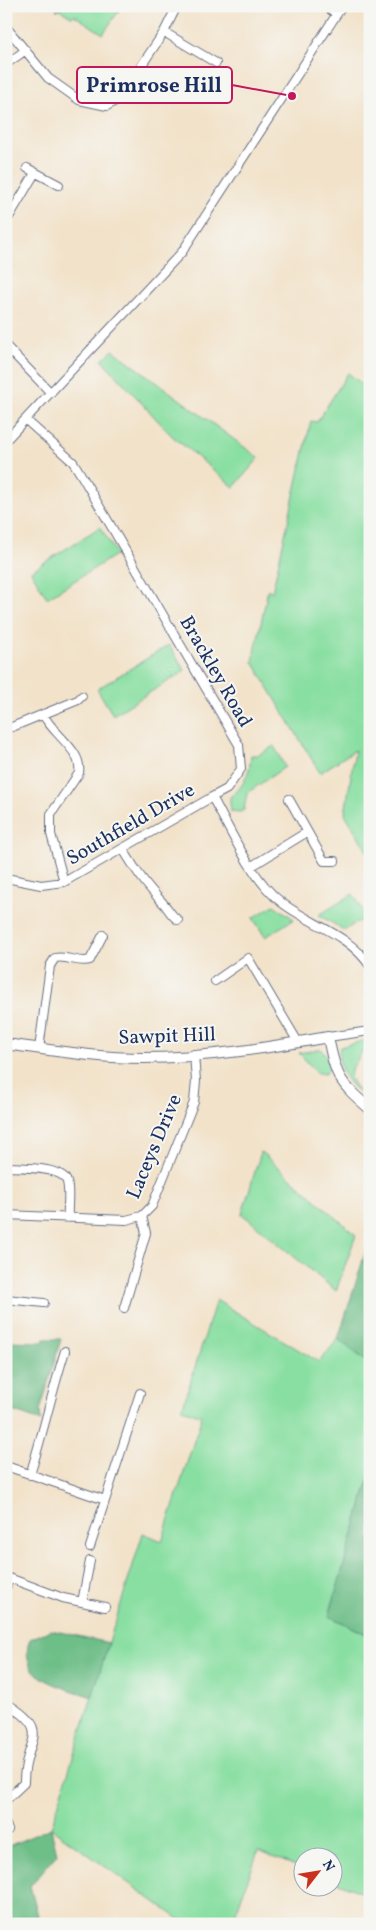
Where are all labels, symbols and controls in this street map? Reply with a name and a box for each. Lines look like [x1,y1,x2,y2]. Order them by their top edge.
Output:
callout: Primrose Hill [77,67,232,103]
text: Primrose Hill [86,72,222,101]
street label: Brackley Road [172,611,258,733]
street label: Southfield Drive [62,777,200,873]
street label: Sawpit Hill [118,1021,216,1053]
street label: Laceys Drive [120,1090,190,1204]
north arrow [294,1848,344,1898]
text: N [317,1857,339,1875]

